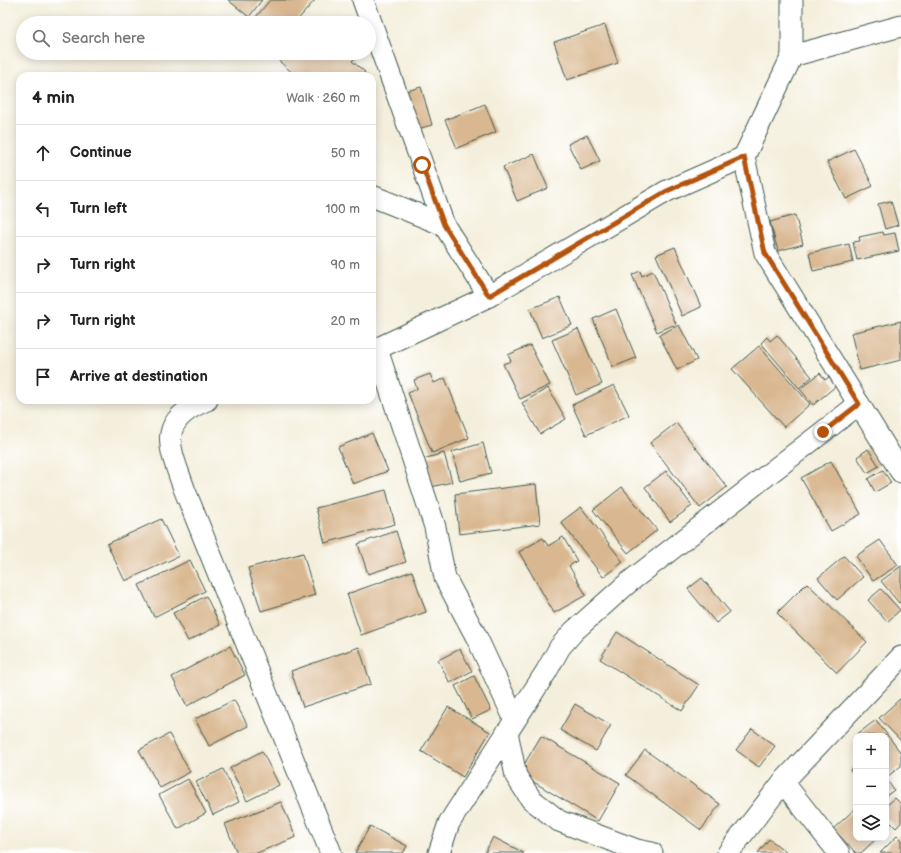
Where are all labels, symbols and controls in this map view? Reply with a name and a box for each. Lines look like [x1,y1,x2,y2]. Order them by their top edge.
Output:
search box [16,16,376,60]
icon: search [30,27,52,49]
text: Search here [62,29,145,48]
text: 4 min [32,88,75,108]
text: Walk · 260 m [286,90,360,106]
icon: ahead [32,142,54,164]
text: Continue [70,143,132,162]
text: 50 m [331,145,360,161]
route start [413,156,431,174]
icon: left [32,198,54,220]
text: Turn left [70,199,127,218]
text: 100 m [325,201,360,217]
icon: right [32,254,54,276]
text: Turn right [70,255,135,274]
text: 90 m [331,257,360,273]
icon: right [32,310,54,332]
text: Turn right [70,311,135,330]
text: 20 m [330,313,360,329]
icon: arrive [32,366,54,388]
text: Arrive at destination [70,367,208,386]
route end [814,423,832,441]
map controls [853,733,889,841]
button: + [853,733,889,769]
button: − [853,769,889,805]
button: layers [853,805,889,841]

